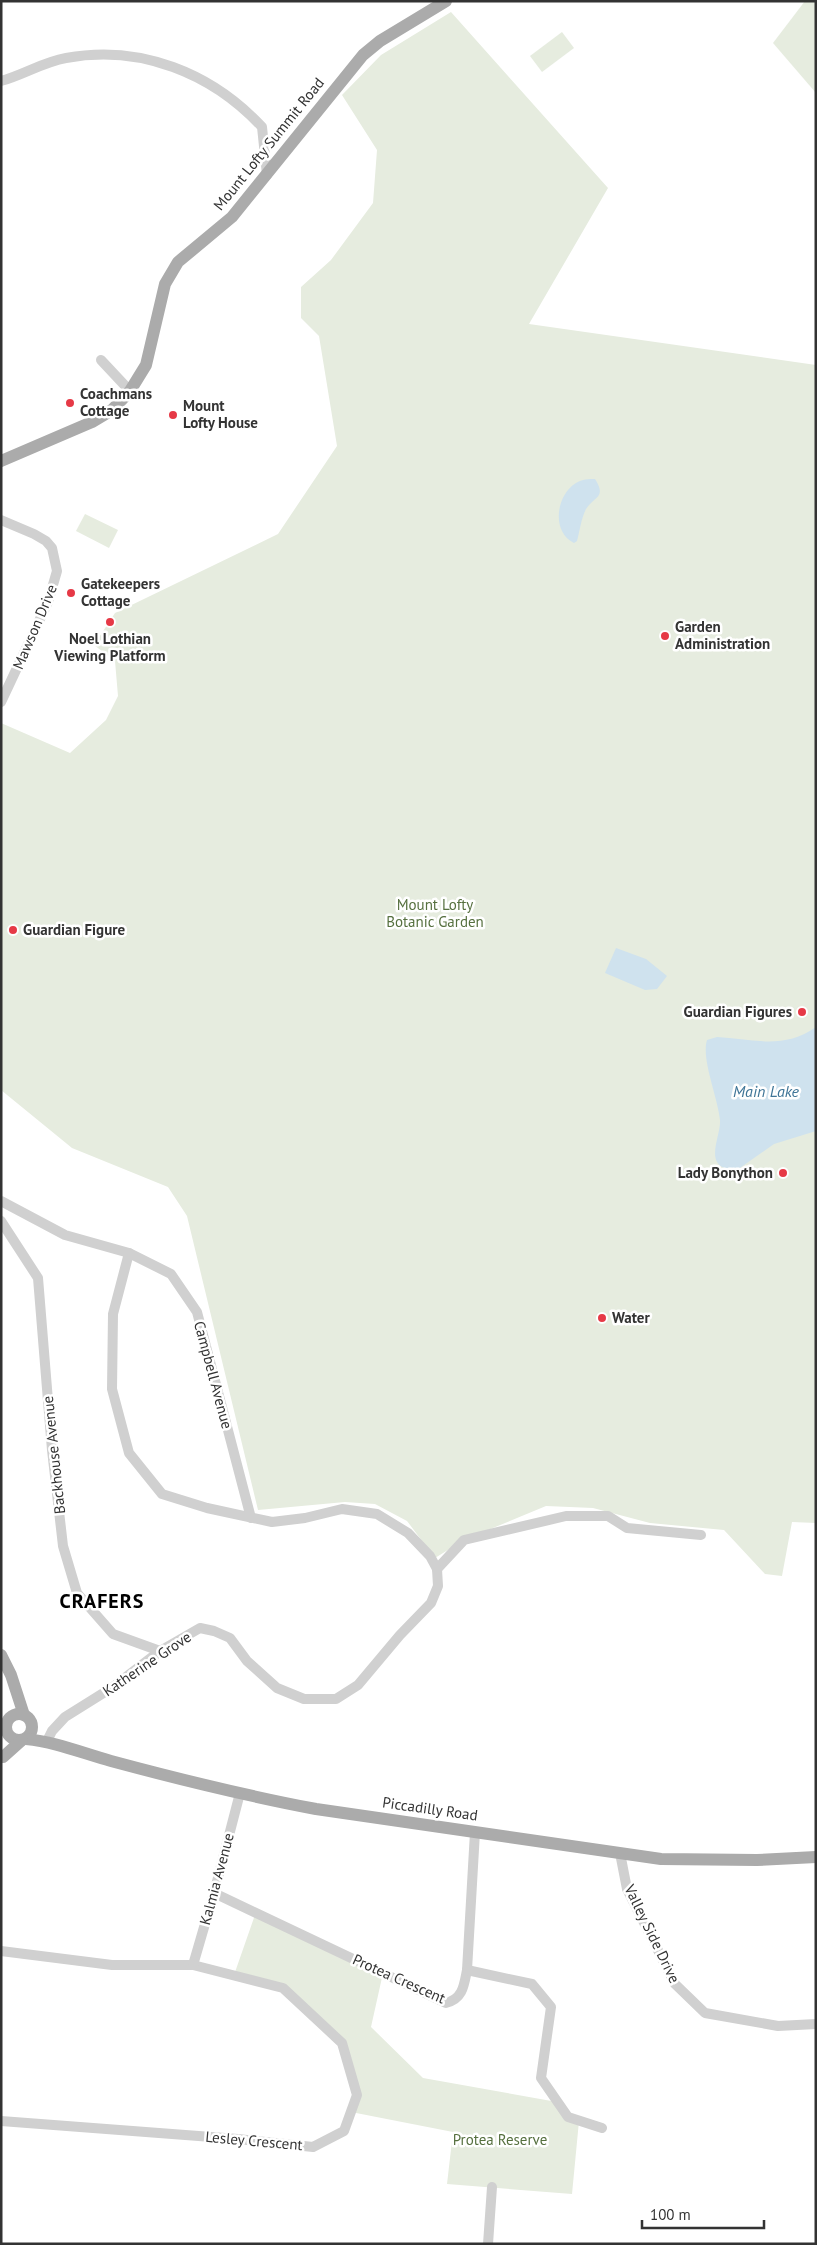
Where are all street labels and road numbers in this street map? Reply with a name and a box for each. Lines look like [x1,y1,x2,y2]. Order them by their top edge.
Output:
street label: Mount Lofty Summit Road [209,73,328,214]
street label: Mawson Drive [8,581,61,672]
street label: Campbell Avenue [190,1319,237,1431]
street label: Backhouse Avenue [38,1395,69,1515]
street label: Katherine Grove [99,1627,195,1700]
street label: Piccadilly Road [381,1792,479,1825]
street label: Kalmia Avenue [195,1831,238,1927]
street label: Valley Side Drive [620,1881,684,1986]
street label: Protea Crescent [350,1950,449,2007]
street label: Lesley Crescent [205,2127,303,2154]

